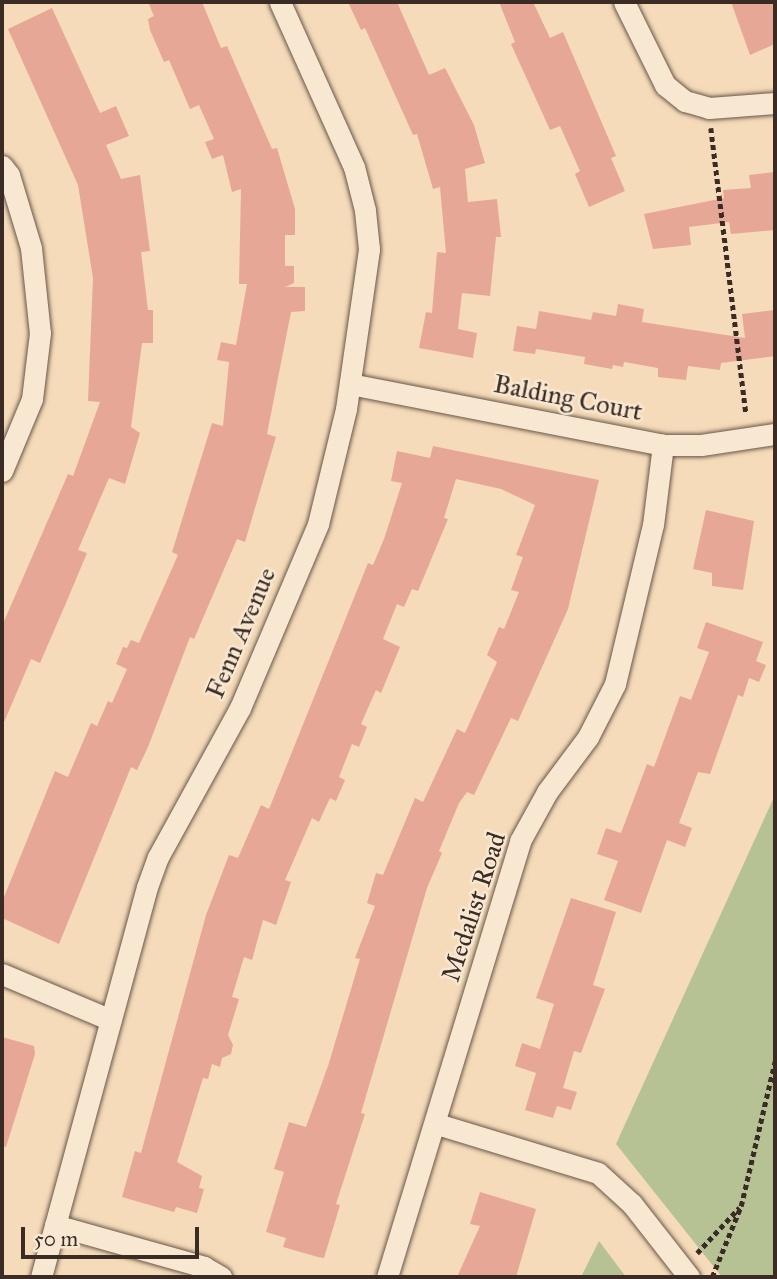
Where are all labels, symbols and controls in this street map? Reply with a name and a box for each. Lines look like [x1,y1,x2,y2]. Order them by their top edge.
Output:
street label: Balding Court [491,368,645,428]
street label: Fenn Avenue [199,563,283,703]
street label: Medalist Road [435,828,513,986]
scale bar [24,1212,203,1256]
text: 50 m [34,1226,78,1252]

